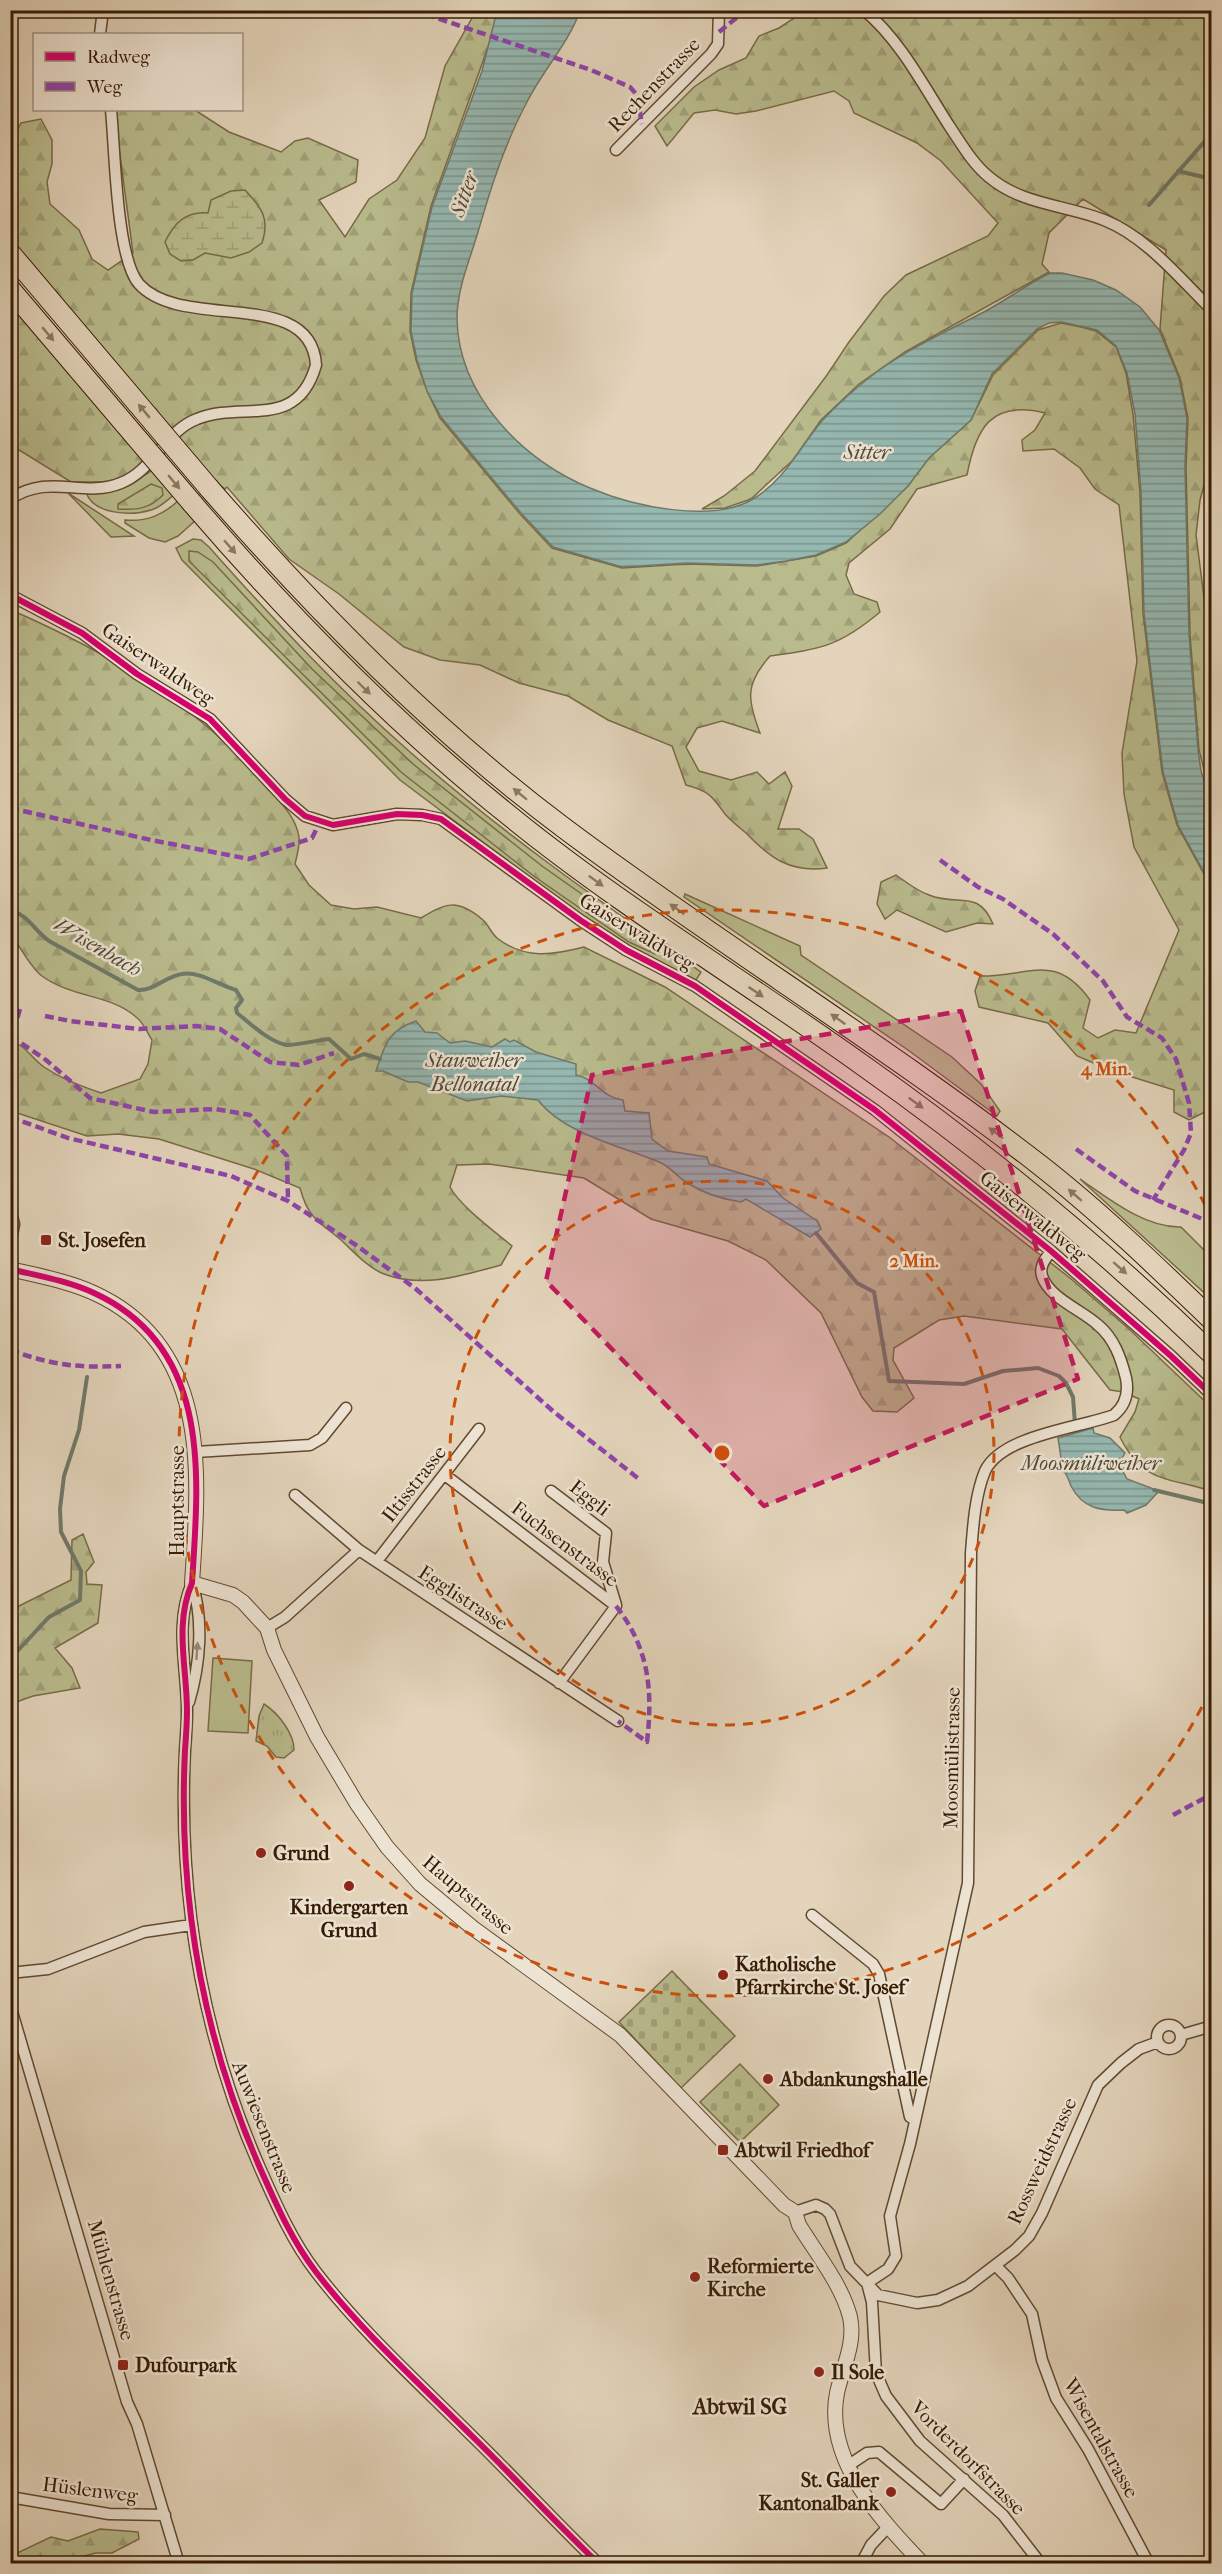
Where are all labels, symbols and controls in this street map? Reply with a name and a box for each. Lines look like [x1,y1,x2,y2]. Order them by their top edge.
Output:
legend [33,33,243,111]
street label: Rechenstrasse [603,33,705,137]
text: Radweg [87,47,150,68]
text: Weg [86,77,122,98]
water label: Sitter [445,166,484,221]
one-way arrow [42,326,55,342]
one-way arrow [138,404,151,419]
water label: Sitter [842,440,892,464]
one-way arrow [168,474,181,490]
one-way arrow [223,539,236,554]
street label: Gaiserwaldweg [98,618,219,710]
one-way arrow [356,681,370,695]
one-way arrow [512,787,528,800]
one-way arrow [587,875,603,887]
street label: Gaiserwaldweg [575,889,699,976]
one-way arrow [670,903,686,915]
water label: Wisenbach [50,912,146,982]
one-way arrow [748,986,764,997]
one-way arrow [831,1013,847,1025]
water label: Stauweiher Bellonatal [424,1048,524,1096]
text: 4 Min. [1080,1059,1132,1080]
one-way arrow [909,1097,924,1109]
one-way arrow [989,1127,1005,1139]
street label: Gaiserwaldweg [975,1166,1091,1266]
one-way arrow [1067,1189,1083,1202]
place label: St. Josefen [58,1229,146,1252]
marker: St. Josefen [39,1233,53,1247]
text: 2 Min. [890,1251,939,1272]
one-way arrow [1112,1261,1127,1274]
street label: Iltisstrasse [377,1441,451,1527]
centre of rings [712,1443,732,1463]
street label: Hauptstrasse [166,1445,189,1557]
water label: Moosmüliweiher [1019,1451,1163,1475]
street label: Eggli [565,1475,615,1521]
street label: Fuchsenstrasse [507,1496,623,1592]
street label: Egglistrasse [414,1561,512,1635]
one-way arrow [193,1641,202,1660]
street label: Moosmülistrasse [939,1687,965,1829]
place label: Grund [273,1842,331,1865]
marker: Grund [254,1846,268,1860]
street label: Hauptstrasse [418,1850,518,1940]
marker: Kindergarten Grund [342,1879,356,1893]
place label: Kindergarten Grund [290,1896,409,1942]
place label: Katholische Pfarrkirche St. Josef [735,1953,910,1999]
marker: Katholische Pfarrkirche St. Josef [716,1968,730,1982]
street label: Auwiesenstrasse [227,2057,301,2196]
place label: Abdankungshalle [778,2068,928,2091]
marker: Abdankungshalle [761,2072,775,2086]
street label: Rossweidstrasse [1003,2094,1081,2228]
place label: Abtwil Friedhof [733,2139,874,2162]
marker: Abtwil Friedhof [716,2143,730,2157]
street label: Mühlenstrasse [83,2217,139,2343]
place label: Reformierte Kirche [707,2255,814,2301]
marker: Reformierte Kirche [688,2270,702,2284]
place label: Dufourpark [135,2354,238,2377]
marker: Dufourpark [116,2358,130,2372]
place label: Il Sole [831,2361,884,2384]
marker: Il Sole [812,2365,826,2379]
street label: Wisentalstrasse [1058,2373,1143,2502]
district label: Abtwil SG [691,2394,788,2420]
street label: Vorderdorfstrasse [905,2395,1030,2520]
place label: St. Galler Kantonalbank [758,2469,880,2515]
street label: Hüslenweg [41,2473,139,2507]
marker: St. Galler Kantonalbank [884,2485,898,2499]

